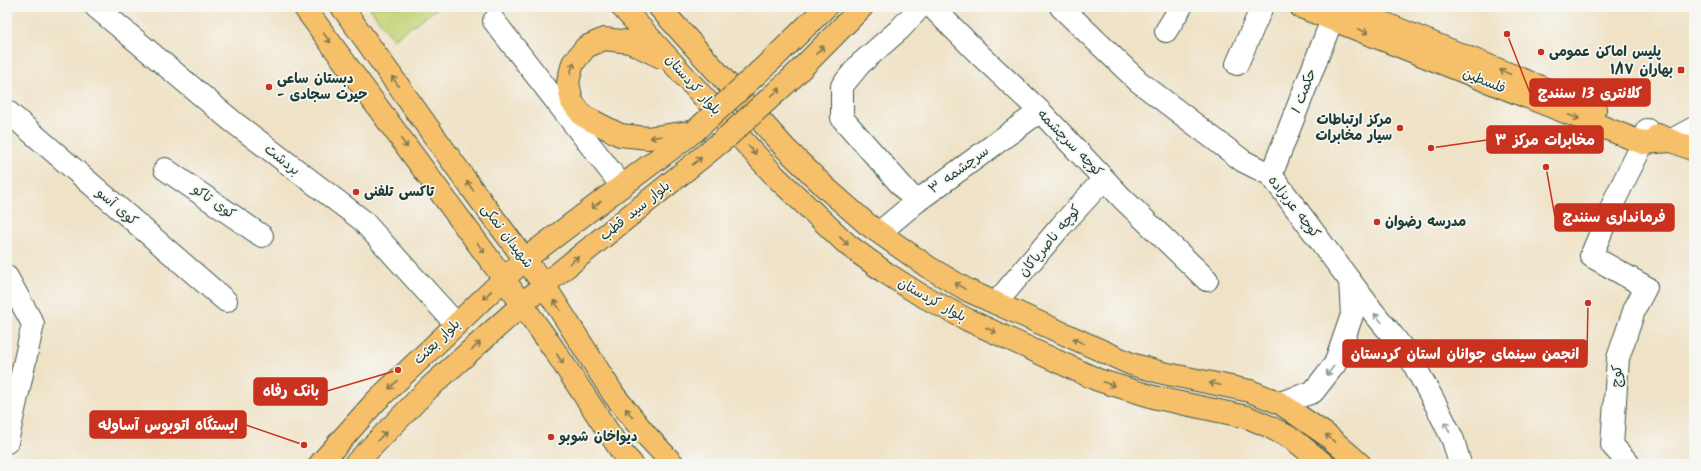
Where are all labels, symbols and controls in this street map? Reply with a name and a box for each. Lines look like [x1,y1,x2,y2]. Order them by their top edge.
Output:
one-way arrow [1357,28,1369,36]
one-way arrow [323,33,331,44]
place label: پلیس اماکن عمومی [1549,41,1661,63]
one-way arrow [815,45,825,55]
marker: پلیس اماکن عمومی [1536,47,1546,57]
street label: بلوار کردستان [659,49,727,121]
place label: بهاران ۱/۱۷ [1610,59,1673,81]
one-way arrow [569,62,576,75]
street label: فلسطین [1459,62,1509,100]
street label: حکمت 1 [1285,65,1323,117]
marker: بهاران ۱/۱۷ [1676,65,1686,75]
place label: دبستان ساعی - حیرت سجادی [277,68,367,106]
one-way arrow [1499,68,1511,75]
one-way arrow [391,75,399,86]
callout: کلانتری 13 سنندج [1530,79,1650,106]
marker: دبستان ساعی - حیرت سجادی [264,82,274,92]
text: کلانتری 13 سنندج [1538,82,1643,106]
one-way arrow [771,88,781,97]
street label: کوچه سرچشمه [1032,104,1108,182]
place label: مرکز ارتباطات سیار مخابرات [1315,109,1392,147]
one-way arrow [1568,113,1580,121]
marker: مرکز ارتباطات سیار مخابرات [1395,123,1405,133]
callout: مخابرات مرکز ۳ [1487,126,1603,153]
text: مخابرات مرکز ۳ [1495,129,1595,153]
one-way arrow [650,133,663,141]
one-way arrow [400,138,408,149]
street label: بردشت [259,139,305,181]
street label: سرچشمه ۳ [924,140,994,200]
one-way arrow [747,145,756,155]
one-way arrow [692,156,703,165]
street label: کوچه عربزاده [1262,171,1326,243]
street label: بلوار سید قطب [595,175,675,247]
street label: کوی تاکو [187,178,240,225]
place label: تاکسی تلفنی [364,181,435,203]
one-way arrow [466,181,474,192]
street label: کوی آسو [90,182,143,231]
marker: تاکسی تلفنی [351,187,361,197]
street label: شهیدان نمکی [475,199,539,273]
street label: کوچه ناصرپاکان [1013,200,1087,282]
one-way arrow [591,201,602,210]
callout: فرمانداری سنندج [1555,204,1674,231]
text: فرمانداری سنندج [1562,206,1666,230]
place label: مدرسه رضوان [1385,211,1466,233]
marker: مدرسه رضوان [1372,217,1382,227]
one-way arrow [839,237,849,246]
one-way arrow [477,242,485,253]
one-way arrow [569,256,580,265]
street label: بلوار کردستان [894,272,970,328]
one-way arrow [954,281,966,289]
one-way arrow [481,291,492,300]
one-way arrow [553,300,561,311]
one-way arrow [1373,313,1383,323]
street label: بلوار بعثت [408,314,466,370]
one-way arrow [984,327,996,334]
one-way arrow [1072,337,1084,344]
callout: انجمن سینمای جوانان استان کردستان [1343,340,1587,367]
one-way arrow [470,342,480,351]
text: انجمن سینمای جوانان استان کردستان [1351,343,1579,367]
one-way arrow [557,353,565,365]
street label: کوچ [1605,364,1629,388]
one-way arrow [1325,365,1334,376]
callout: بانک رفاه [254,378,327,405]
text: بانک رفاه [263,380,319,404]
one-way arrow [388,380,398,390]
one-way arrow [1103,380,1115,388]
one-way arrow [1208,380,1221,388]
one-way arrow [624,408,633,419]
callout: ایستگاه اتوبوس آساوله [90,411,246,438]
text: ایستگاه اتوبوس آساوله [98,414,238,438]
one-way arrow [1443,422,1450,434]
place label: دیواخان شوبو [558,426,637,448]
one-way arrow [377,431,387,441]
marker: دیواخان شوبو [546,432,556,442]
one-way arrow [1325,434,1336,443]

